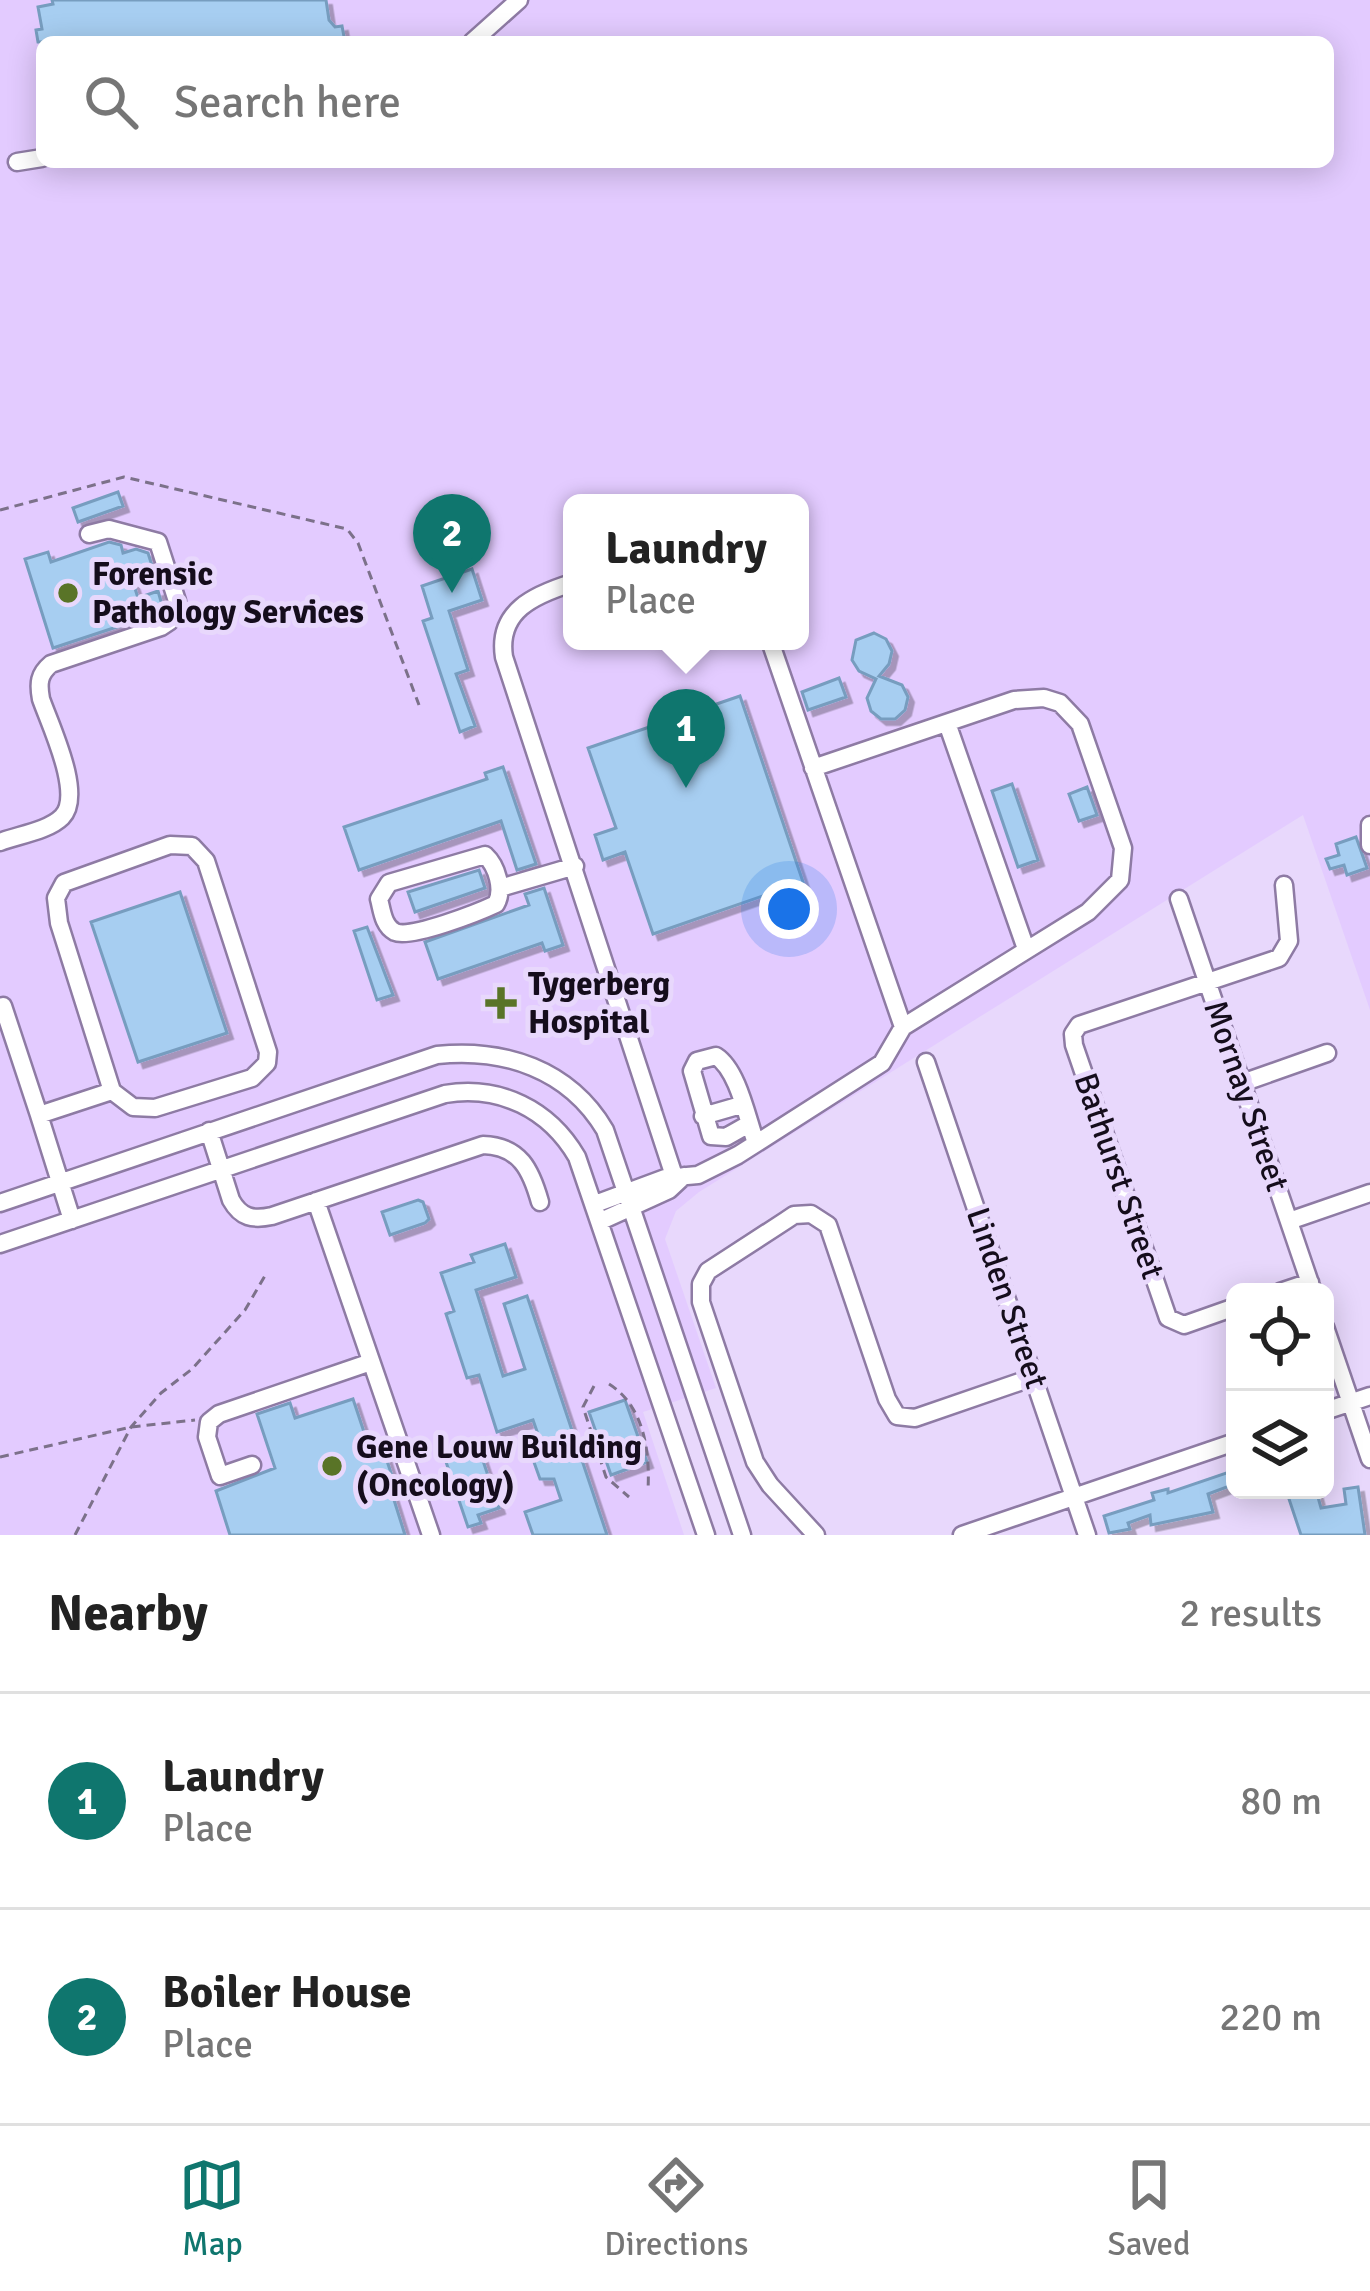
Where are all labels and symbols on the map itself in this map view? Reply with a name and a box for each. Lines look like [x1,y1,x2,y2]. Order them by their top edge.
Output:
pin: 2 [413,494,491,593]
place label: Forensic Pathology Services [92,554,364,633]
marker: Forensic Pathology Services [55,580,81,606]
pin: 1 [647,689,725,788]
your location [759,879,819,939]
place label: Tygerberg Hospital [528,964,670,1043]
marker: Tygerberg Hospital [485,987,517,1019]
street label: Mornay Street [1194,995,1298,1197]
street label: Bathurst Street [1065,1068,1173,1284]
street label: Linden Street [957,1202,1057,1394]
place label: Gene Louw Building (Oncology) [356,1427,642,1506]
marker: Gene Louw Building (Oncology) [319,1453,345,1479]

